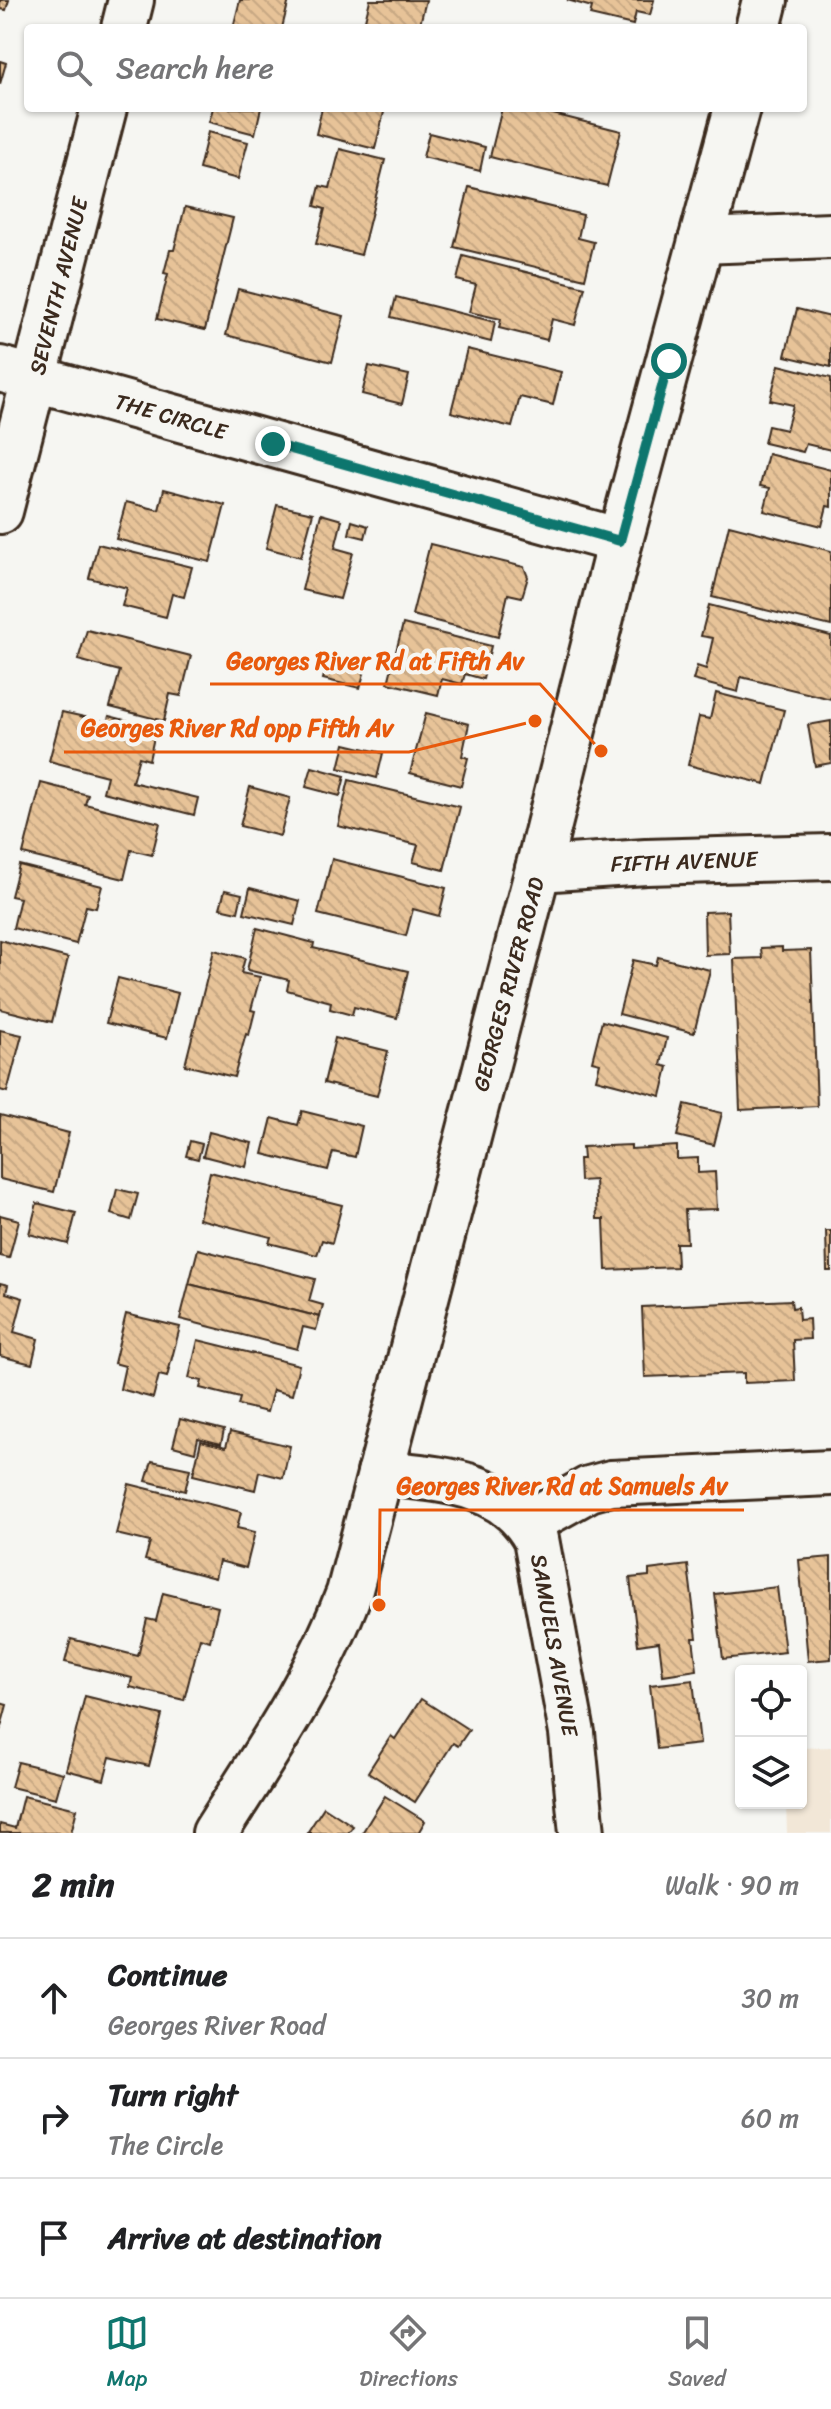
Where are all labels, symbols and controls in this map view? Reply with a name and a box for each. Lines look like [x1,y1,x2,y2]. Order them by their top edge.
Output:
search box [24,24,807,112]
text: Search here [116,41,274,95]
icon: search [52,46,96,90]
street label: SEVENTH AVENUE [18,192,100,379]
route start [651,343,687,379]
street label: THE CIRCLE [110,382,233,452]
route end [255,426,291,462]
callout: Georges River Rd at Fifth Av [210,636,540,684]
text: Georges River Rd at Fifth Av [226,640,526,682]
callout: Georges River Rd opp Fifth Av [64,704,409,752]
text: Georges River Rd opp Fifth Av [81,707,395,749]
street label: FIFTH AVENUE [610,839,760,884]
street label: GEORGES RIVER ROAD [461,873,556,1096]
callout: Georges River Rd at Samuels Av [380,1462,744,1510]
text: Georges River Rd at Samuels Av [397,1465,729,1507]
street label: SAMUELS AVENUE [519,1551,590,1741]
map controls [735,1665,807,1809]
button: locate [735,1665,807,1737]
button: layers [735,1737,807,1809]
text: 2 min [32,1855,114,1915]
text: Walk · 90 m [665,1862,799,1908]
text: Continue [108,1948,227,2002]
text: 30 m [742,1975,799,2021]
icon: ahead [32,1976,76,2020]
text: Georges River Road [108,2002,326,2048]
text: Turn right [108,2068,238,2122]
text: 60 m [741,2095,799,2141]
icon: right [32,2096,76,2140]
text: The Circle [108,2122,223,2168]
text: Arrive at destination [108,2211,382,2265]
icon: arrive [32,2216,76,2260]
tab: Map [105,2311,149,2398]
tab: Directions [359,2311,458,2398]
tab: Saved [668,2311,726,2398]

